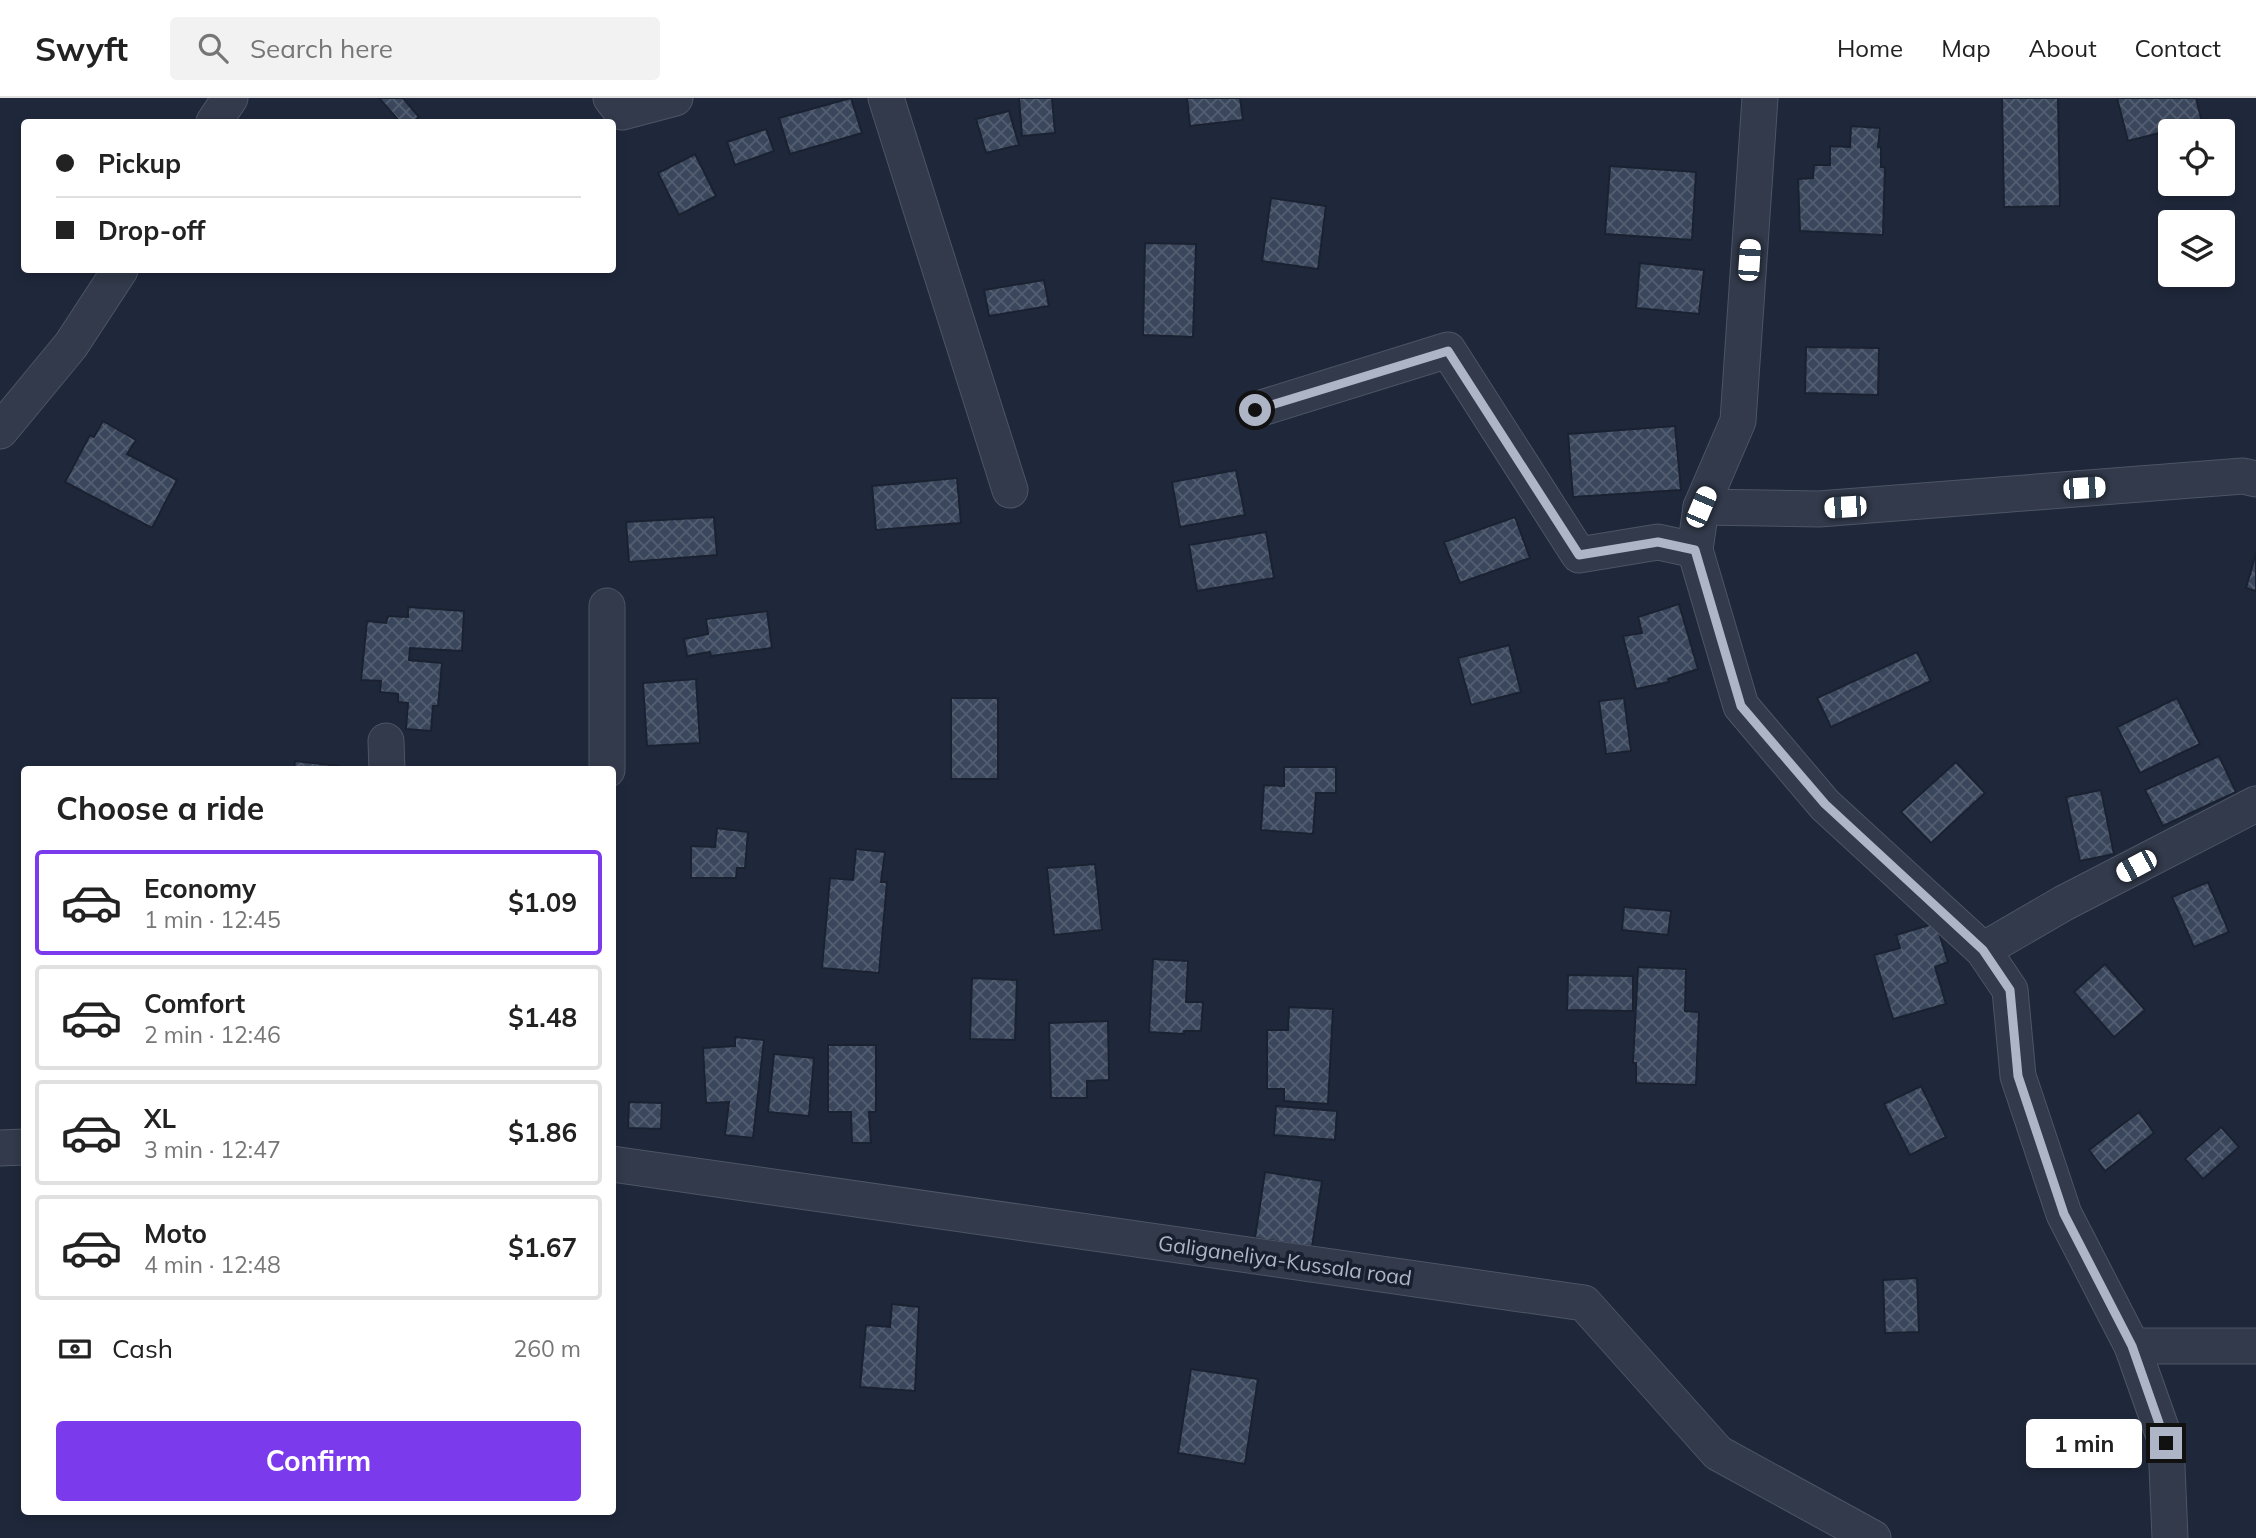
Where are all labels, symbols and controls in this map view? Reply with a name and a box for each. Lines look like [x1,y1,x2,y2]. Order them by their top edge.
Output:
search box [170,17,660,80]
text: Swyft [35,28,128,69]
icon: search [194,29,232,67]
text: Search here [250,32,393,65]
text: Home [1837,33,1903,63]
text: Map [1941,33,1991,63]
text: About [2029,33,2097,63]
text: Contact [2135,33,2221,63]
map controls [2158,119,2235,287]
button: locate [2158,119,2235,196]
text: Pickup [98,147,181,180]
button: layers [2158,210,2235,287]
text: Drop-off [98,214,205,247]
car [1738,238,1761,282]
route start [1239,394,1271,426]
car [2063,476,2106,500]
car [1684,484,1719,530]
car [1824,495,1867,519]
text: Choose a ride [56,788,264,828]
car [2113,847,2160,885]
icon: car [60,871,123,934]
text: Economy [144,872,256,905]
text: $1.09 [508,886,577,919]
text: 1 min · 12:45 [144,905,281,934]
icon: car [60,986,123,1049]
text: Comfort [144,987,245,1020]
text: $1.48 [508,1001,577,1034]
text: 2 min · 12:46 [144,1020,281,1049]
icon: car [60,1101,123,1164]
text: XL [144,1102,176,1135]
text: $1.86 [508,1116,577,1149]
text: 3 min · 12:47 [144,1135,281,1164]
icon: car [60,1216,123,1279]
text: Moto [144,1217,207,1250]
street label: Galiganeliya-Kussala road [1156,1229,1414,1291]
text: $1.67 [508,1231,577,1264]
text: 4 min · 12:48 [144,1250,281,1279]
icon: cash [56,1330,94,1368]
text: Cash [112,1332,173,1365]
text: 260 m [513,1334,581,1363]
callout: 1 min [2026,1418,2142,1468]
button: Confirm [56,1421,581,1501]
route end [2150,1427,2182,1459]
text: 1 min [2054,1429,2114,1458]

